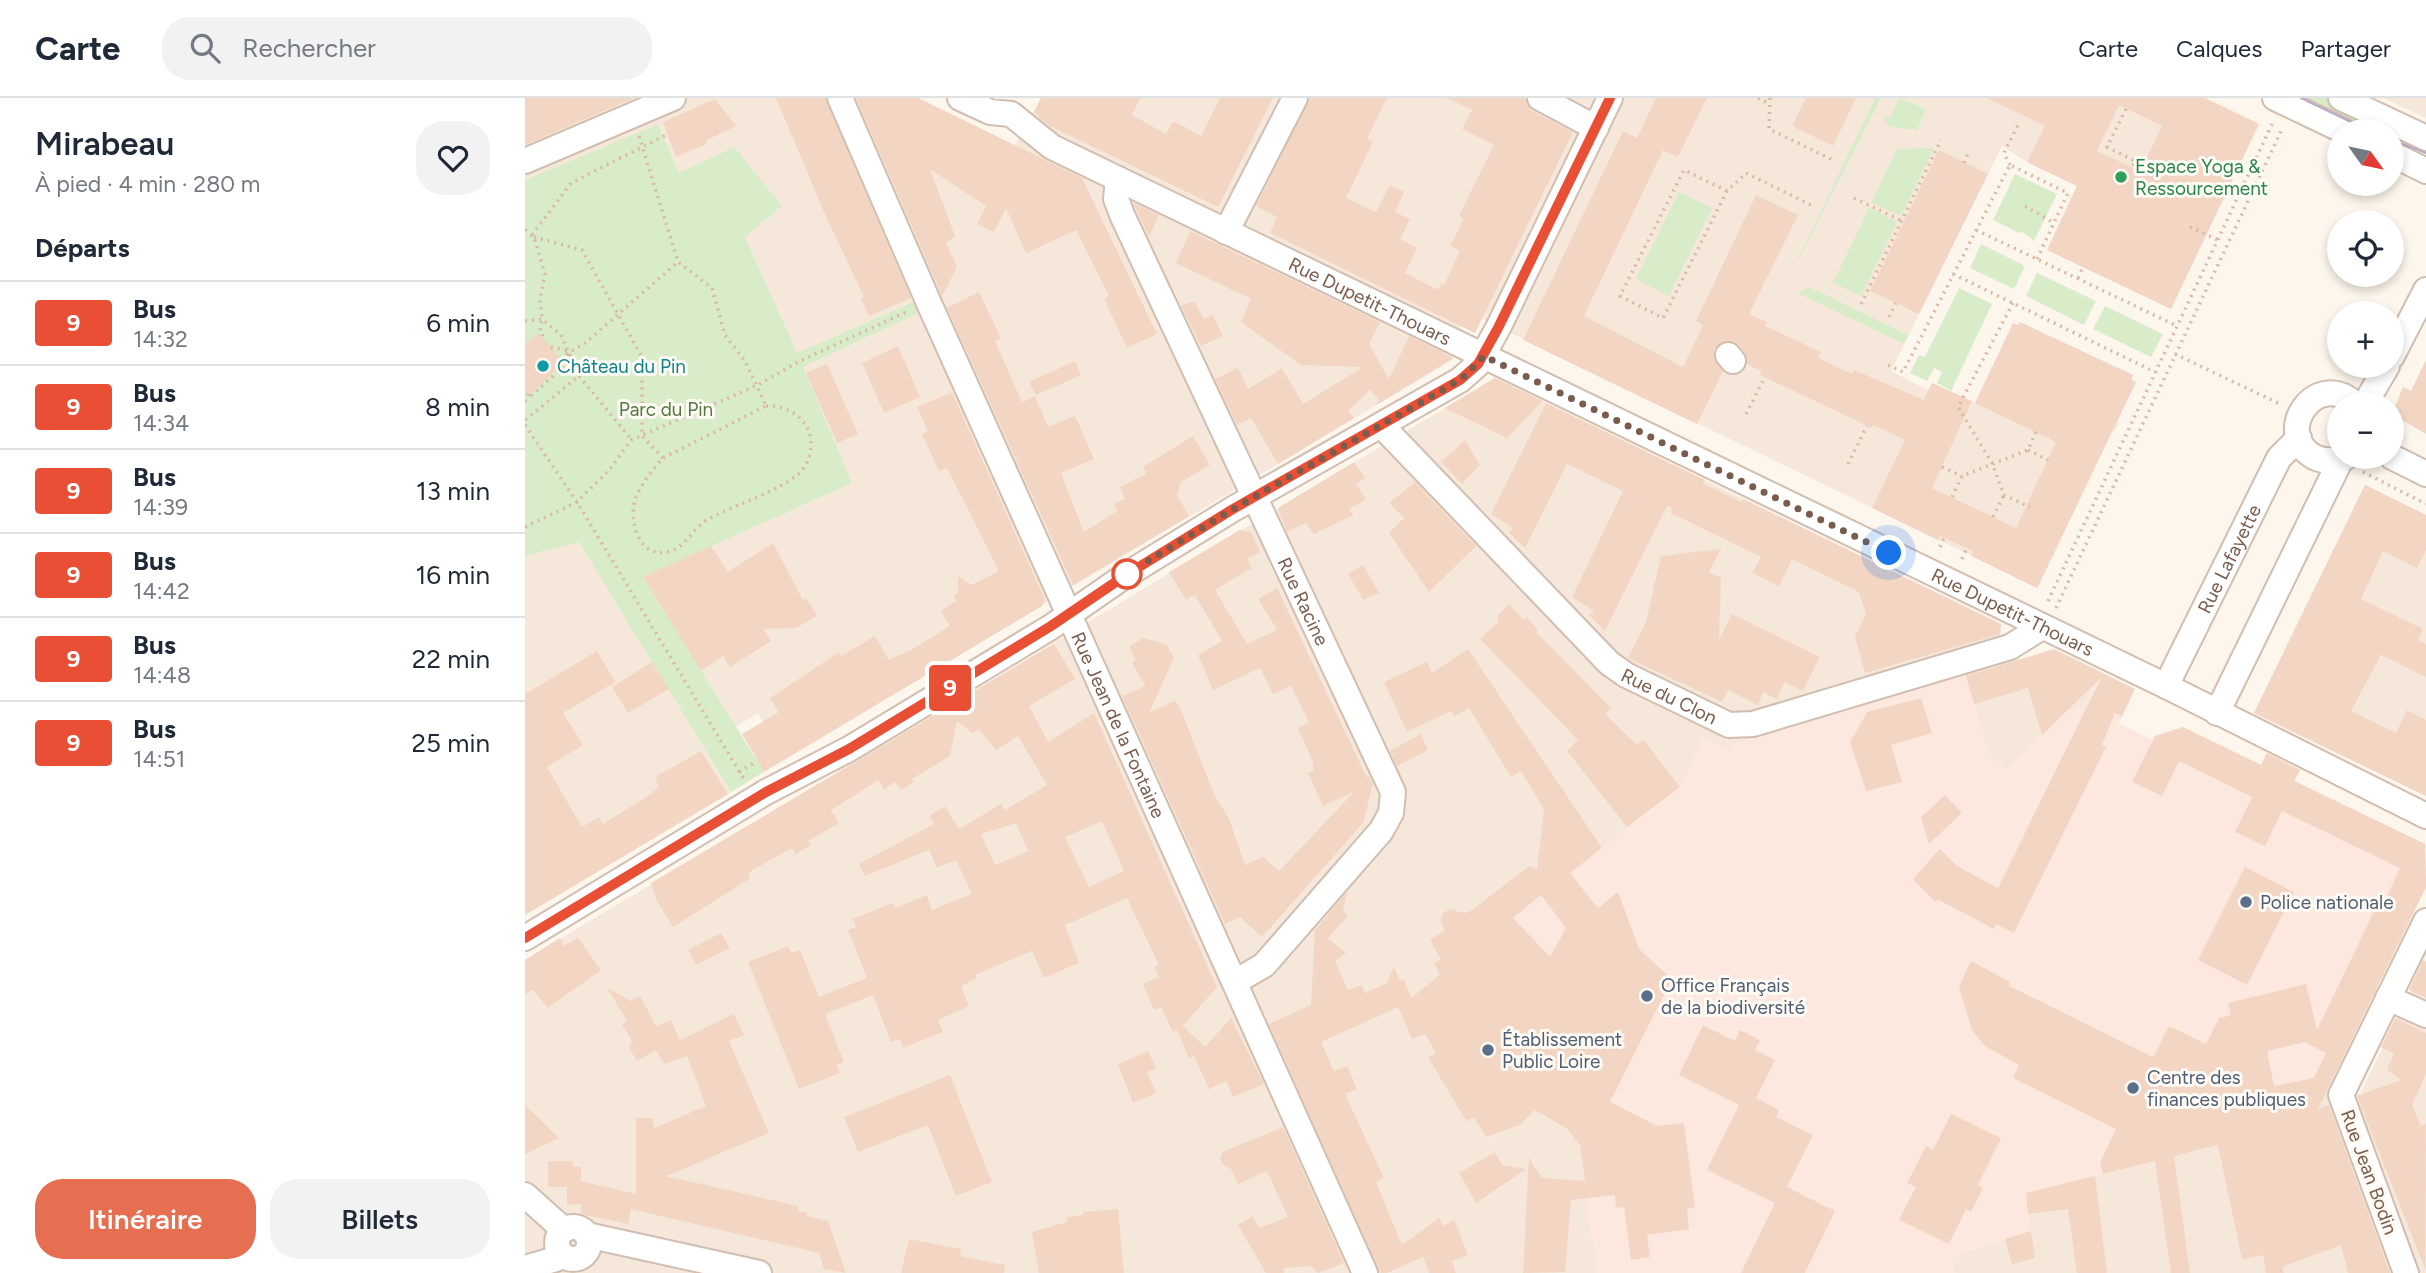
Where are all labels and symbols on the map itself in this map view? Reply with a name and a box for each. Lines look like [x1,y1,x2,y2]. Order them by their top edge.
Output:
north arrow [2327,119,2405,196]
place label: Espace Yoga & Ressourcement [2135,155,2268,200]
marker: Espace Yoga & Ressourcement [2113,169,2129,185]
street label: Rue Dupetit-Thouars [1285,252,1455,350]
place label: Château du Pin [557,355,686,378]
marker: Château du Pin [535,358,551,374]
park label: Parc du Pin [619,398,713,421]
street label: Rue Lafayette [2192,501,2266,617]
your location [1871,535,1906,570]
street label: Rue Racine [1273,553,1334,649]
unlabelled marker [1112,559,1142,589]
street label: Rue Dupetit-Thouars [1928,563,2098,661]
street label: Rue Jean de la Fontaine [1067,628,1170,822]
street label: Rue du Clon [1618,663,1721,729]
line badge: 9 [927,665,973,711]
place label: Police nationale [2260,891,2394,914]
marker: Police nationale [2238,894,2254,910]
place label: Office Français de la biodiversité [1661,974,1805,1019]
marker: Office Français de la biodiversité [1639,988,1655,1004]
place label: Établissement Public Loire [1502,1028,1622,1073]
marker: Établissement Public Loire [1480,1042,1496,1058]
place label: Centre des finances publiques [2147,1066,2306,1111]
marker: Centre des finances publiques [2125,1080,2141,1096]
street label: Rue Jean Bodin [2336,1106,2402,1238]

